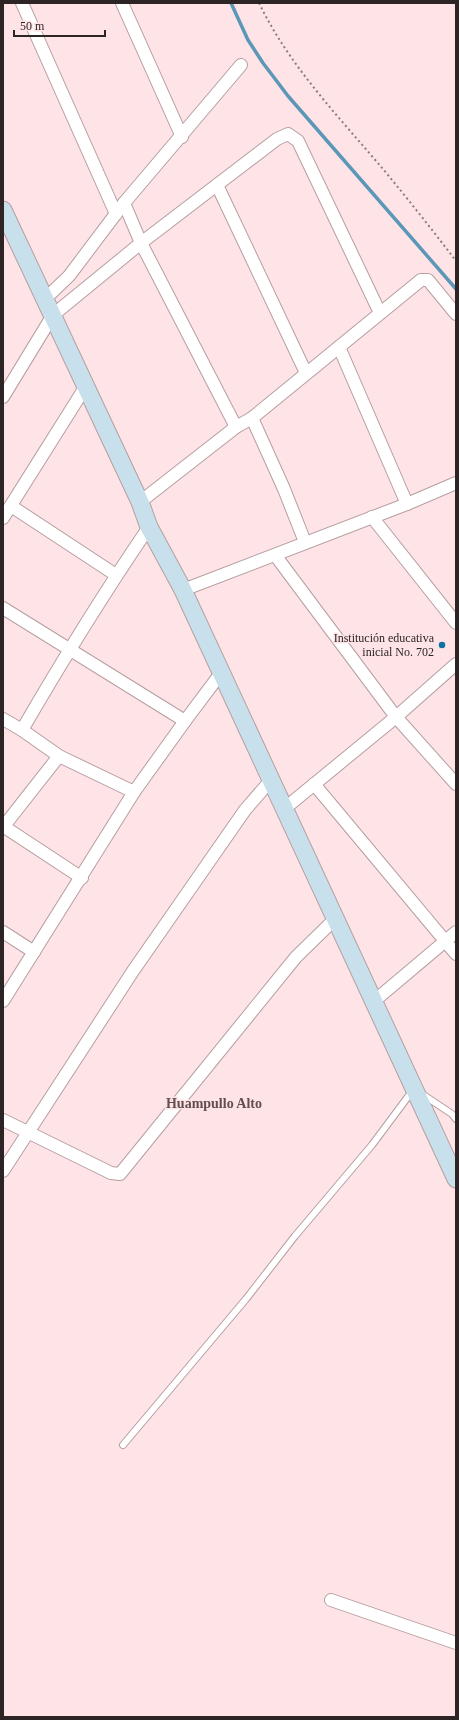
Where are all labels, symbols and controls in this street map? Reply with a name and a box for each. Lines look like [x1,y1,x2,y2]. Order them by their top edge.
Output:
scale bar [14,12,105,38]
text: 50 m [20,19,45,33]
place label: Institución educativa inicial No. 702 [334,631,435,659]
marker: Institución educativa inicial No. 702 [437,640,447,650]
district label: Huampullo Alto [166,1096,262,1111]

